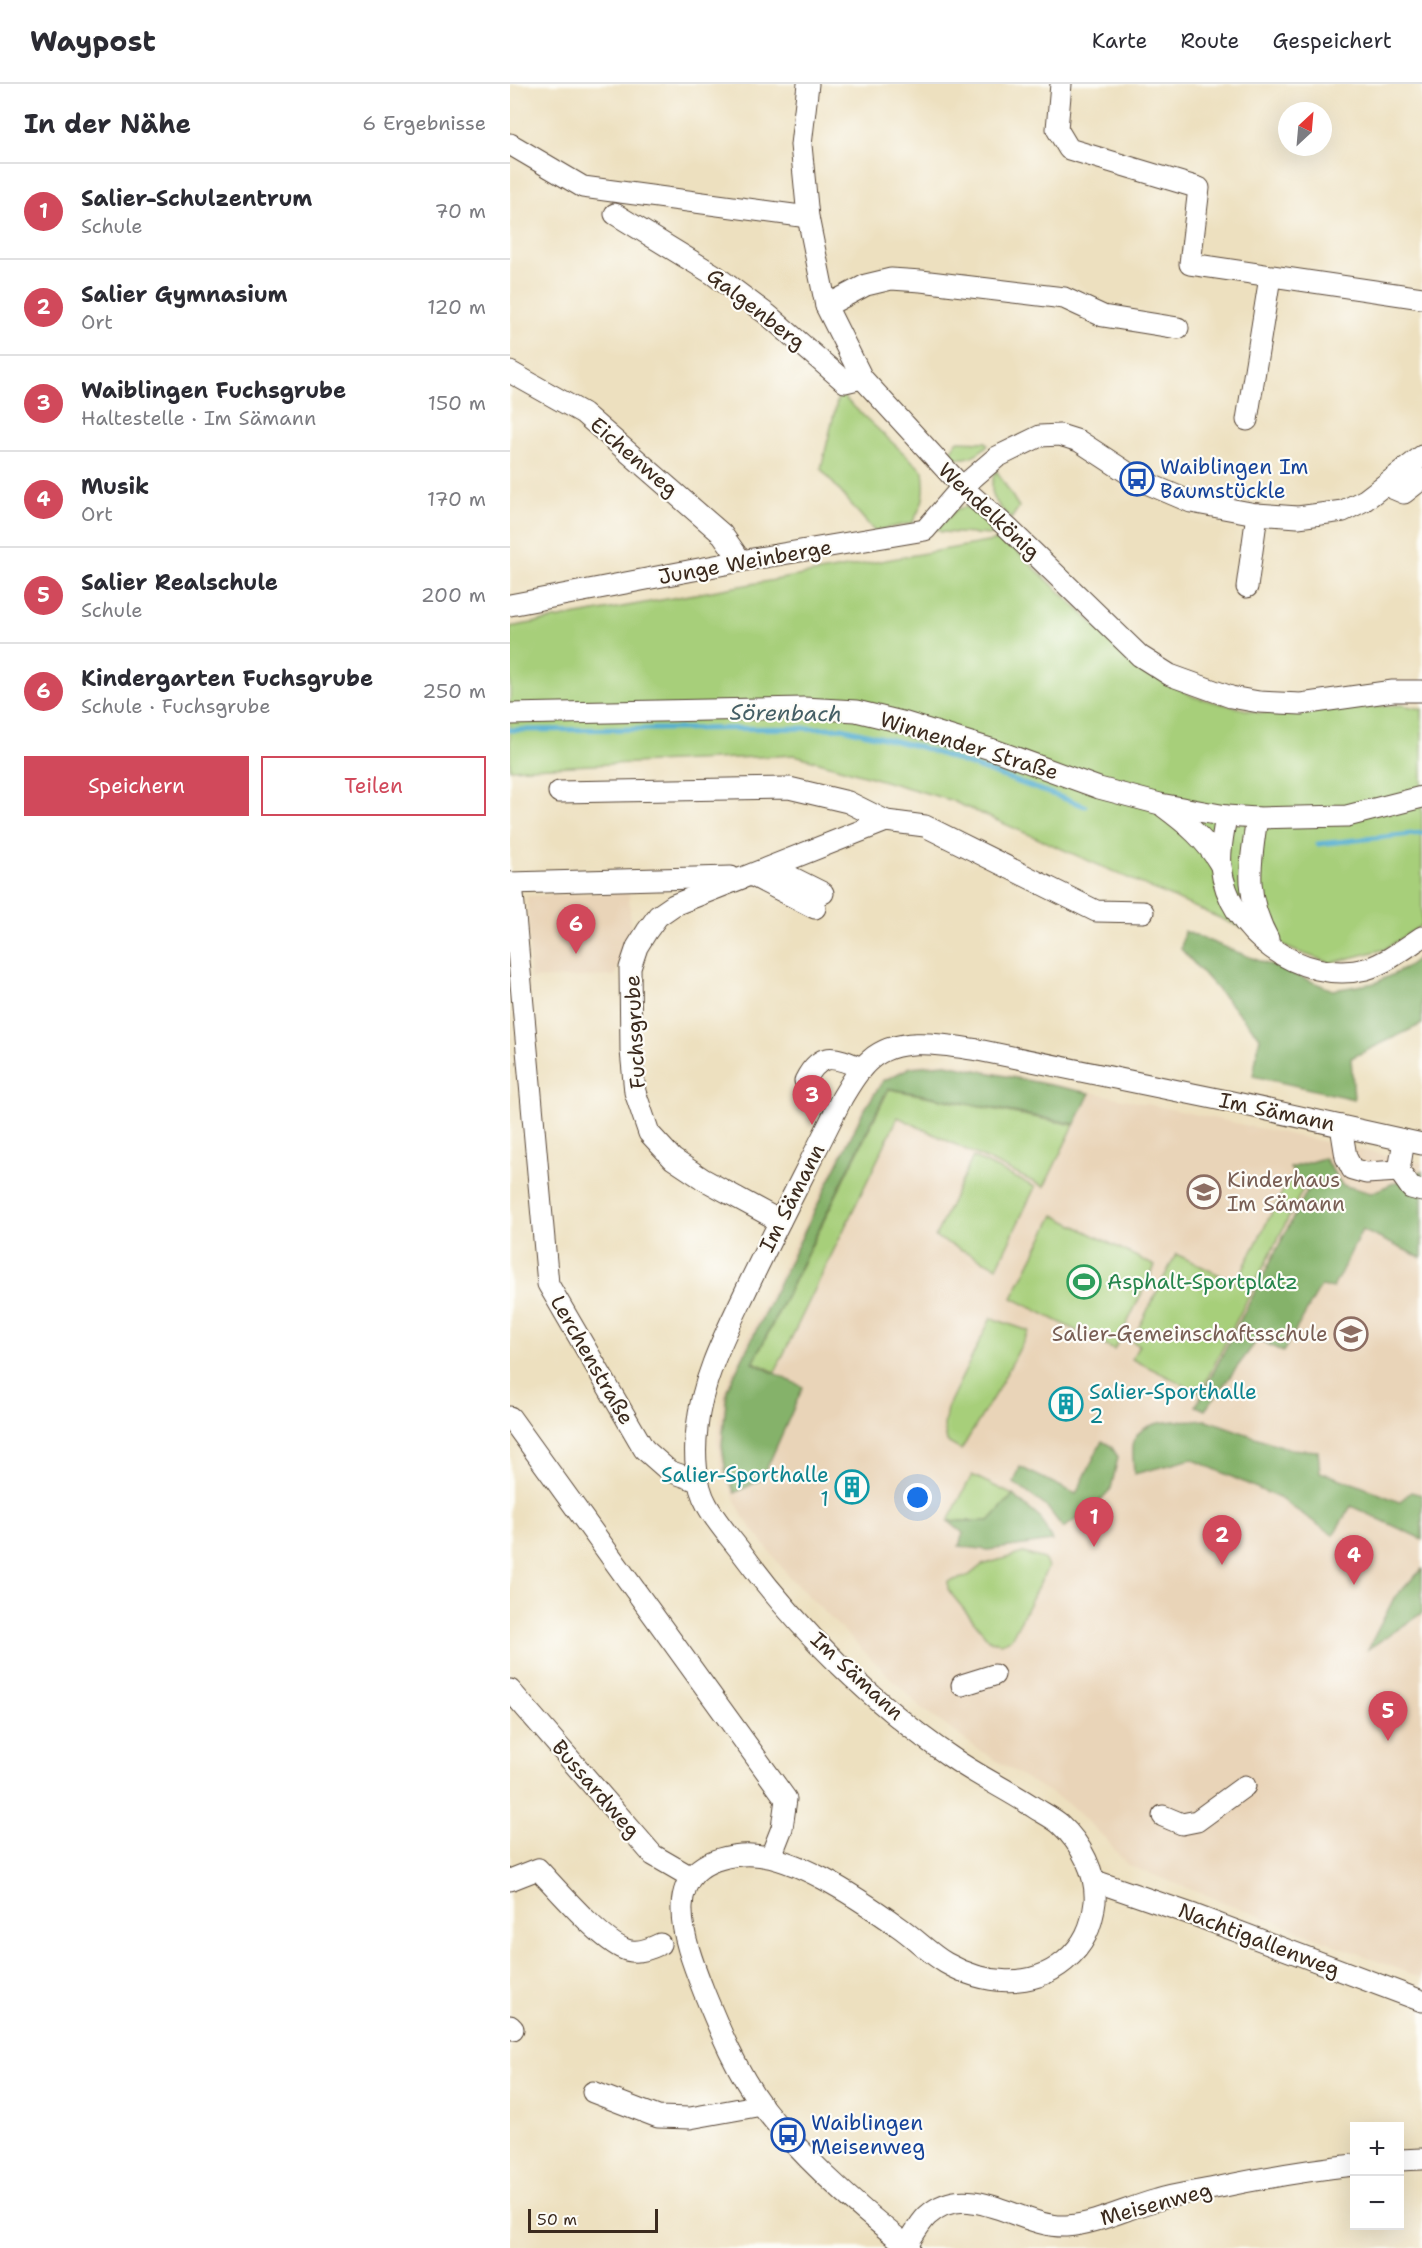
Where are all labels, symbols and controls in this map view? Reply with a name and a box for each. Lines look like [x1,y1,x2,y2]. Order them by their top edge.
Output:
text: Waypost [30,22,156,60]
text: Karte [1092,27,1147,55]
text: Route [1180,27,1239,55]
text: Gespeichert [1272,27,1392,55]
north arrow [1278,102,1332,156]
text: In der Nähe [24,106,191,141]
text: 6 Ergebnisse [362,110,486,136]
text: Salier-Schulzentrum [81,184,312,213]
text: 1 [39,198,48,224]
text: 70 m [434,198,486,224]
text: Schule [81,213,143,239]
street label: Galgenberg [701,262,811,356]
text: Salier Gymnasium [81,280,288,309]
text: 2 [37,294,51,320]
text: 120 m [427,294,486,320]
text: Ort [81,309,113,335]
text: Waiblingen Fuchsgrube [81,376,346,405]
text: 3 [37,390,51,416]
text: 150 m [428,390,486,416]
text: Haltestelle · Im Sämann [81,405,316,431]
street label: Eichenweg [584,411,684,503]
place label: Waiblingen Im Baumstückle [1160,453,1308,505]
street label: Wendelkönig [932,456,1046,566]
bus stop icon: Waiblingen Im Baumstückle [1119,461,1155,497]
text: Musik [81,472,149,501]
text: 4 [37,486,51,512]
text: 170 m [427,486,486,512]
text: Ort [81,501,113,527]
street label: Junge Weinberge [656,533,834,591]
text: Salier Realschule [81,568,278,597]
text: 5 [37,582,50,608]
text: 200 m [421,582,486,608]
text: Schule [81,597,143,623]
text: Kindergarten Fuchsgrube [81,664,373,693]
text: 6 [37,678,51,704]
text: 250 m [422,678,486,704]
text: Schule · Fuchsgrube [81,693,271,719]
water label: Sörenbach [730,698,842,728]
street label: Winnender Straße [876,706,1062,786]
button: Speichern [24,756,249,816]
button: Teilen [261,756,486,816]
pin: 6 [556,904,596,954]
street label: Fuchsgrube [618,974,652,1090]
pin: 3 [792,1076,832,1125]
street label: Im Sämann [1216,1086,1338,1138]
street label: Im Sämann [753,1139,831,1257]
place label: Kinderhaus Im Sämann [1227,1166,1345,1218]
school or university icon: Kinderhaus Im Sämann [1186,1174,1222,1210]
sports icon: Asphalt-Sportplatz [1066,1264,1102,1300]
place label: Asphalt-Sportplatz [1107,1268,1298,1296]
street label: Lerchenstraße [544,1290,640,1430]
school or university icon: Salier-Gemeinschaftsschule [1333,1316,1369,1352]
place label: Salier-Gemeinschaftsschule [1052,1320,1328,1348]
place label: Salier-Sporthalle 2 [1089,1378,1257,1430]
building icon: Salier-Sporthalle 2 [1048,1386,1084,1422]
place label: Salier-Sporthalle 1 [661,1461,829,1513]
building icon: Salier-Sporthalle 1 [834,1469,870,1505]
your location [903,1483,932,1512]
pin: 1 [1074,1498,1114,1547]
pin: 2 [1202,1516,1242,1565]
pin: 4 [1334,1536,1374,1585]
street label: Im Sämann [804,1626,910,1727]
pin: 5 [1368,1692,1408,1741]
street label: Bussardweg [546,1734,646,1844]
street label: Nachtigallenweg [1174,1896,1344,1984]
place label: Waiblingen Meisenweg [811,2109,925,2161]
bus stop icon: Waiblingen Meisenweg [770,2117,806,2153]
map controls [1350,2122,1404,2230]
button: + [1350,2122,1404,2176]
street label: Meisenweg [1097,2176,1215,2232]
button: − [1350,2176,1404,2230]
scale bar [528,2206,658,2234]
text: 50 m [537,2209,577,2230]

